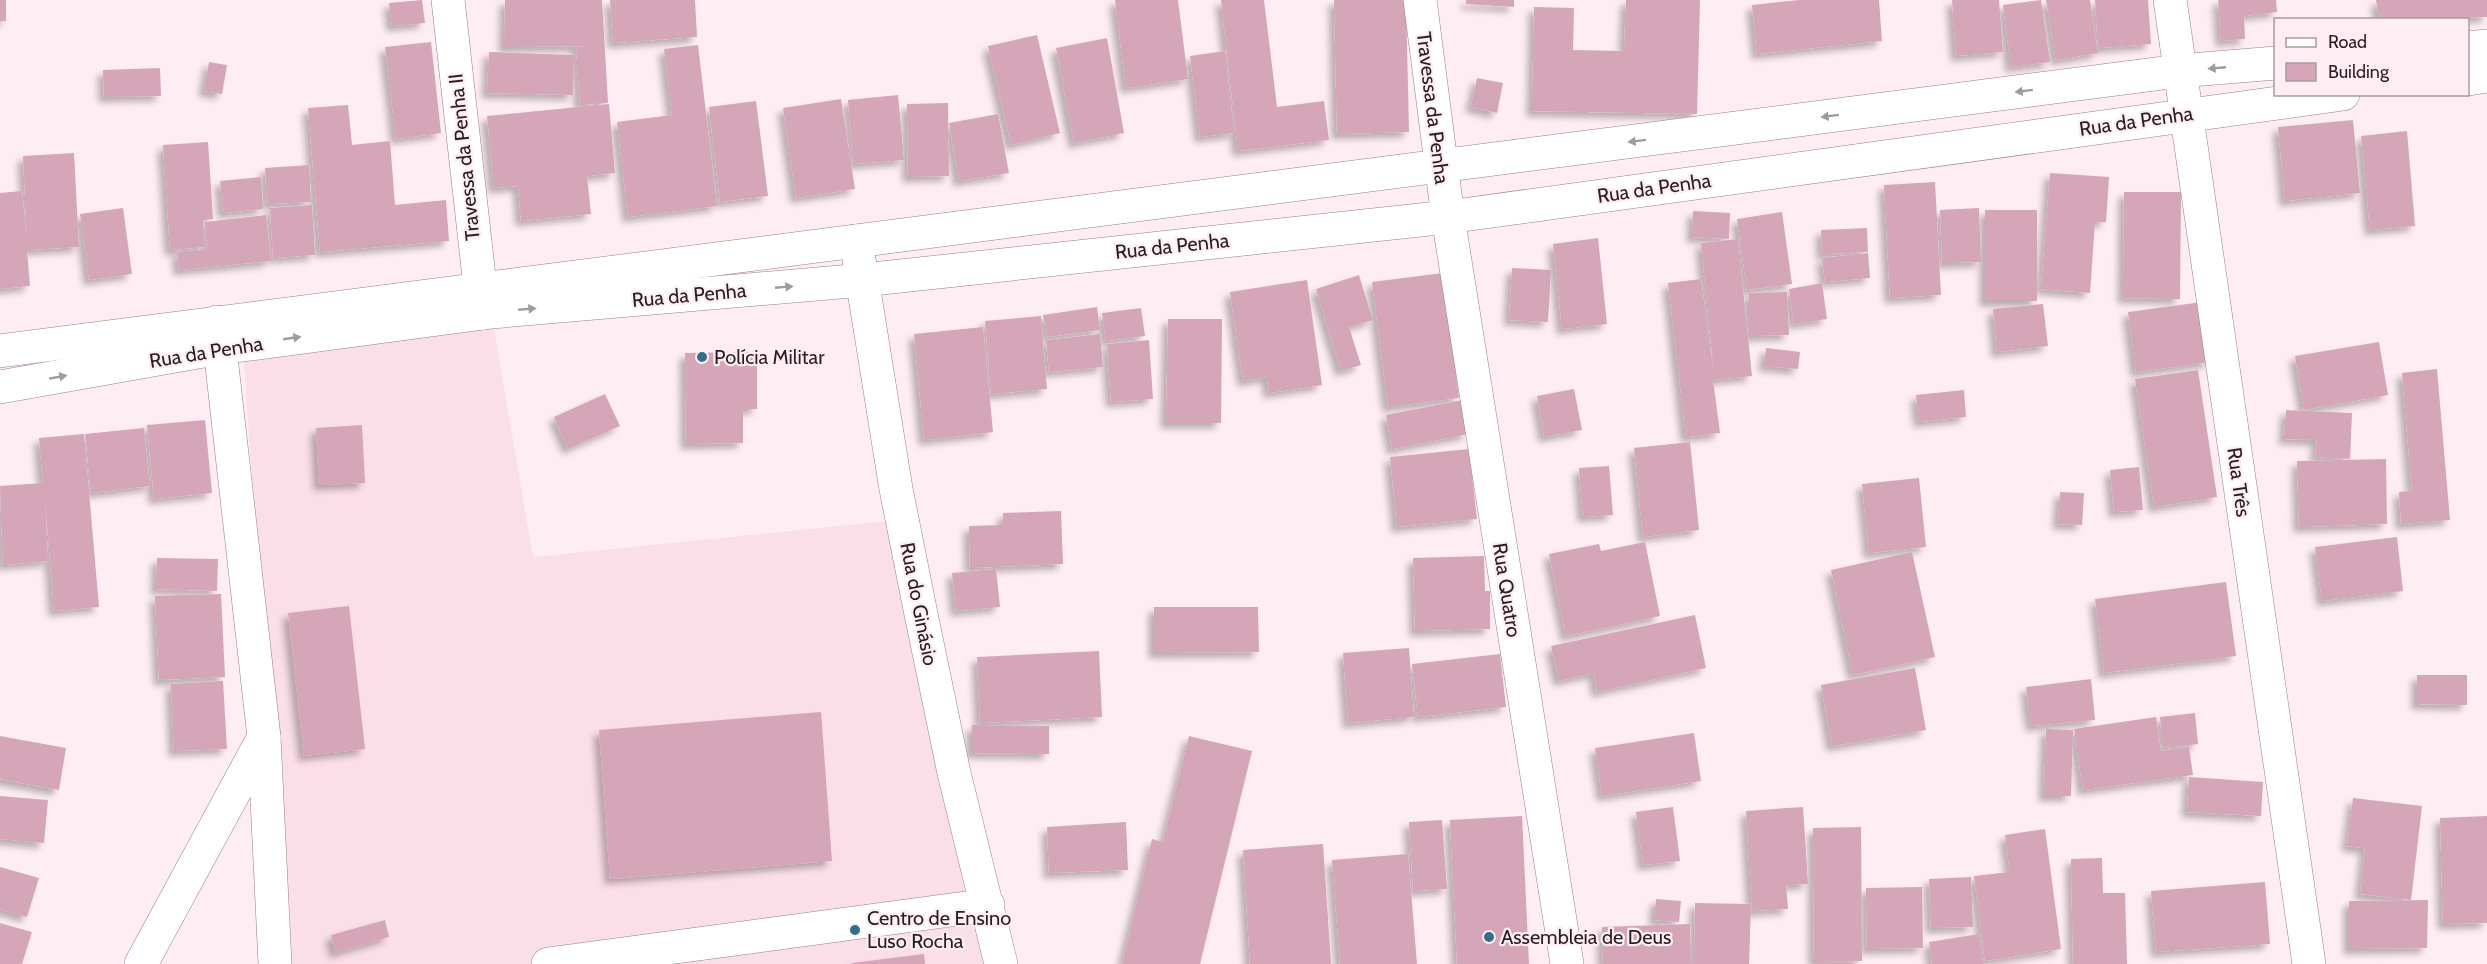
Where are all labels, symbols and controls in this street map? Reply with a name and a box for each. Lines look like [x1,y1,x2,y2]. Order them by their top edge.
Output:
legend [2274,18,2469,96]
street label: Travessa da Penha [1412,31,1454,186]
text: Road [2328,31,2367,53]
text: Building [2328,61,2390,83]
one-way arrow [2208,63,2227,73]
street label: Travessa da Penha II [443,72,485,242]
one-way arrow [2014,87,2033,96]
street label: Rua da Penha [2078,101,2195,141]
one-way arrow [1821,112,1840,121]
one-way arrow [1627,137,1646,146]
street label: Rua da Penha [1596,168,1713,208]
street label: Rua da Penha [1114,228,1231,264]
street label: Rua da Penha [631,278,748,312]
one-way arrow [774,282,793,292]
one-way arrow [517,304,536,314]
street label: Rua da Penha [148,331,265,373]
one-way arrow [282,334,301,343]
place label: Polícia Militar [714,345,825,369]
marker: Polícia Militar [695,350,709,364]
one-way arrow [48,372,67,381]
street label: Rua Três [2222,446,2256,518]
street label: Rua do Ginásio [895,540,943,668]
street label: Rua Quatro [1488,541,1526,639]
place label: Centro de Ensino Luso Rocha [867,906,1011,953]
marker: Centro de Ensino Luso Rocha [848,923,862,937]
place label: Assembleia de Deus [1501,925,1671,949]
marker: Assembleia de Deus [1482,930,1496,944]

